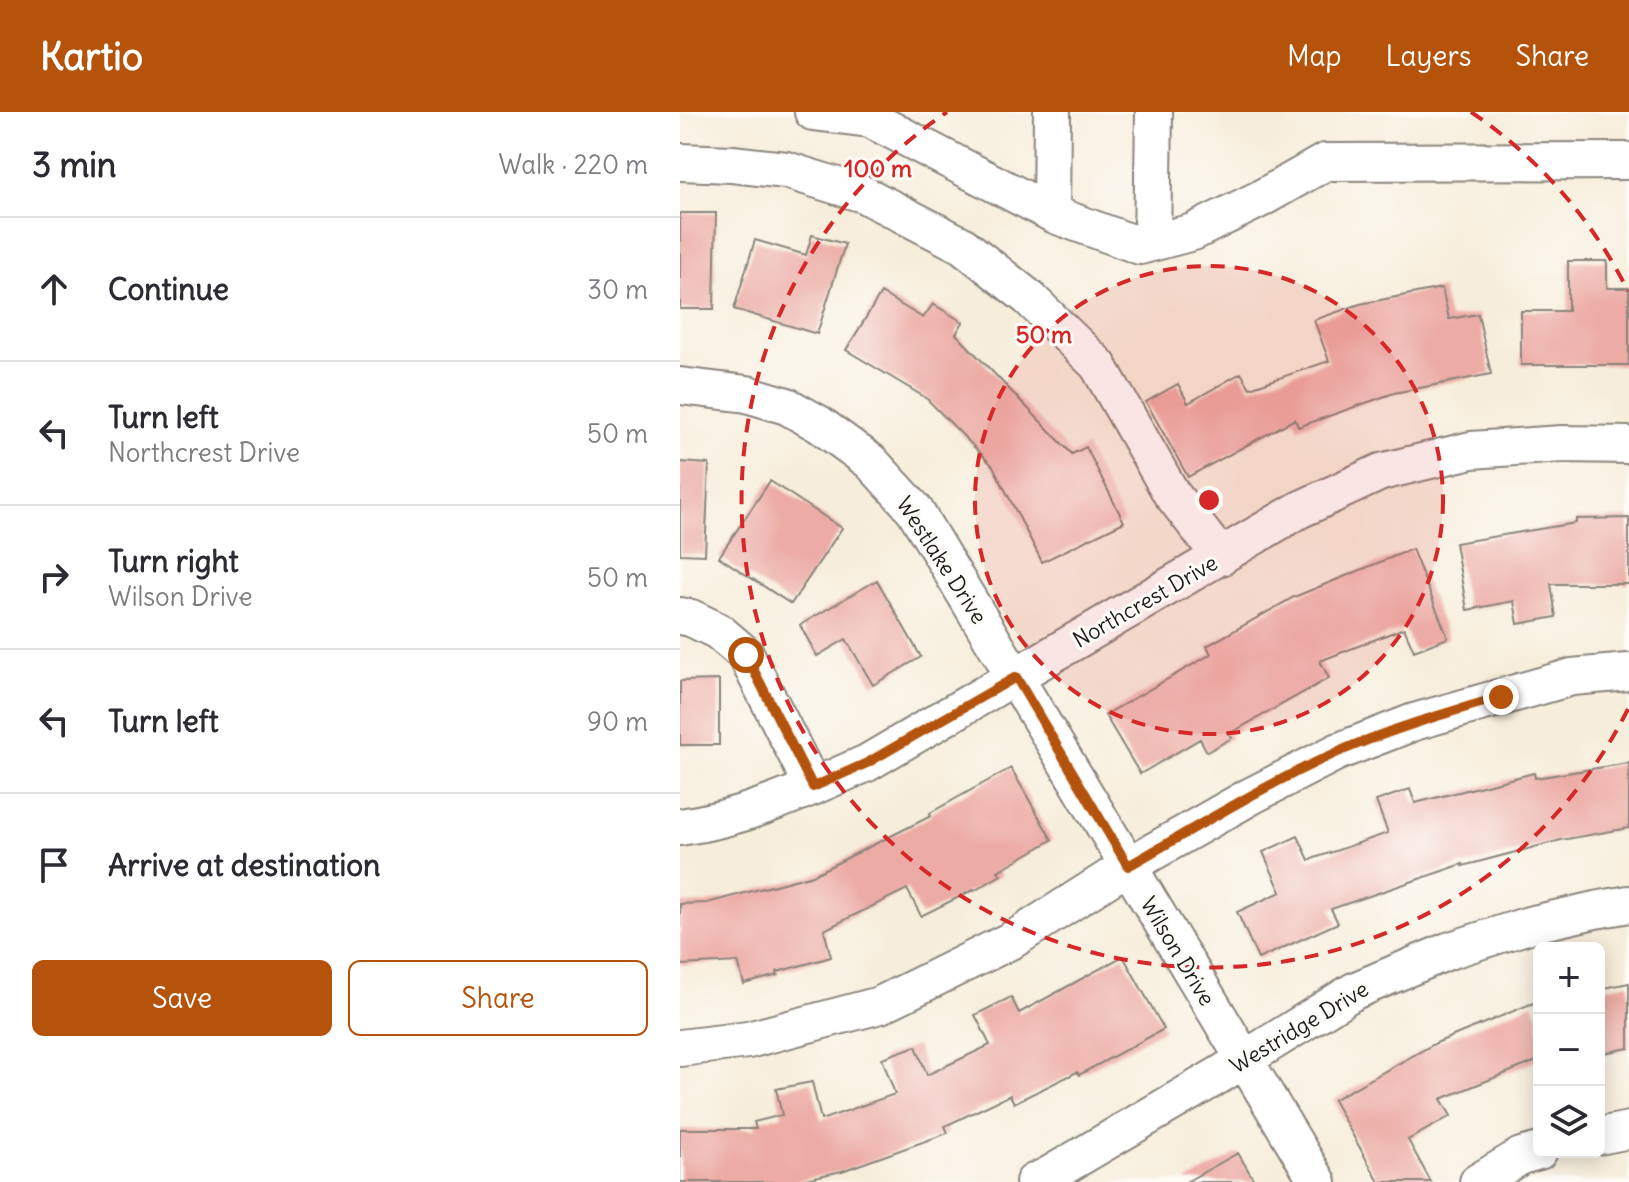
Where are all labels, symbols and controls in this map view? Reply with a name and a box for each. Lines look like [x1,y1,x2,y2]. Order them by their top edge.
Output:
text: Kartio [40,33,143,80]
text: Map [1287,38,1342,74]
text: Layers [1386,38,1472,74]
text: Share [1516,38,1589,74]
text: 3 min [32,143,117,186]
text: Walk · 220 m [499,148,648,181]
text: 100 m [844,153,912,183]
icon: ahead [32,267,76,311]
text: Continue [108,270,229,308]
text: 30 m [587,273,648,306]
text: 50 m [1016,319,1072,349]
text: Turn left [108,398,219,436]
icon: left [32,411,76,455]
text: 50 m [587,417,648,450]
text: Northcrest Drive [108,436,300,469]
centre of rings [1195,486,1223,514]
street label: Westlake Drive [890,491,994,629]
text: Turn right [108,542,239,580]
street label: Northcrest Drive [1068,548,1222,654]
icon: right [32,555,76,599]
text: 50 m [587,561,648,594]
text: Wilson Drive [108,580,252,613]
route start [728,637,764,673]
route end [1483,679,1519,715]
icon: left [32,699,76,743]
text: Turn left [108,702,219,740]
text: 90 m [587,705,648,738]
icon: arrive [32,843,76,887]
text: Arrive at destination [108,846,380,884]
street label: Wilson Drive [1135,891,1221,1011]
map controls [1533,942,1605,1158]
button: + [1533,942,1605,1014]
button: Save [32,960,332,1036]
button: Share [348,960,648,1036]
street label: Westridge Drive [1225,975,1373,1079]
button: − [1533,1014,1605,1086]
button: layers [1533,1086,1605,1158]

